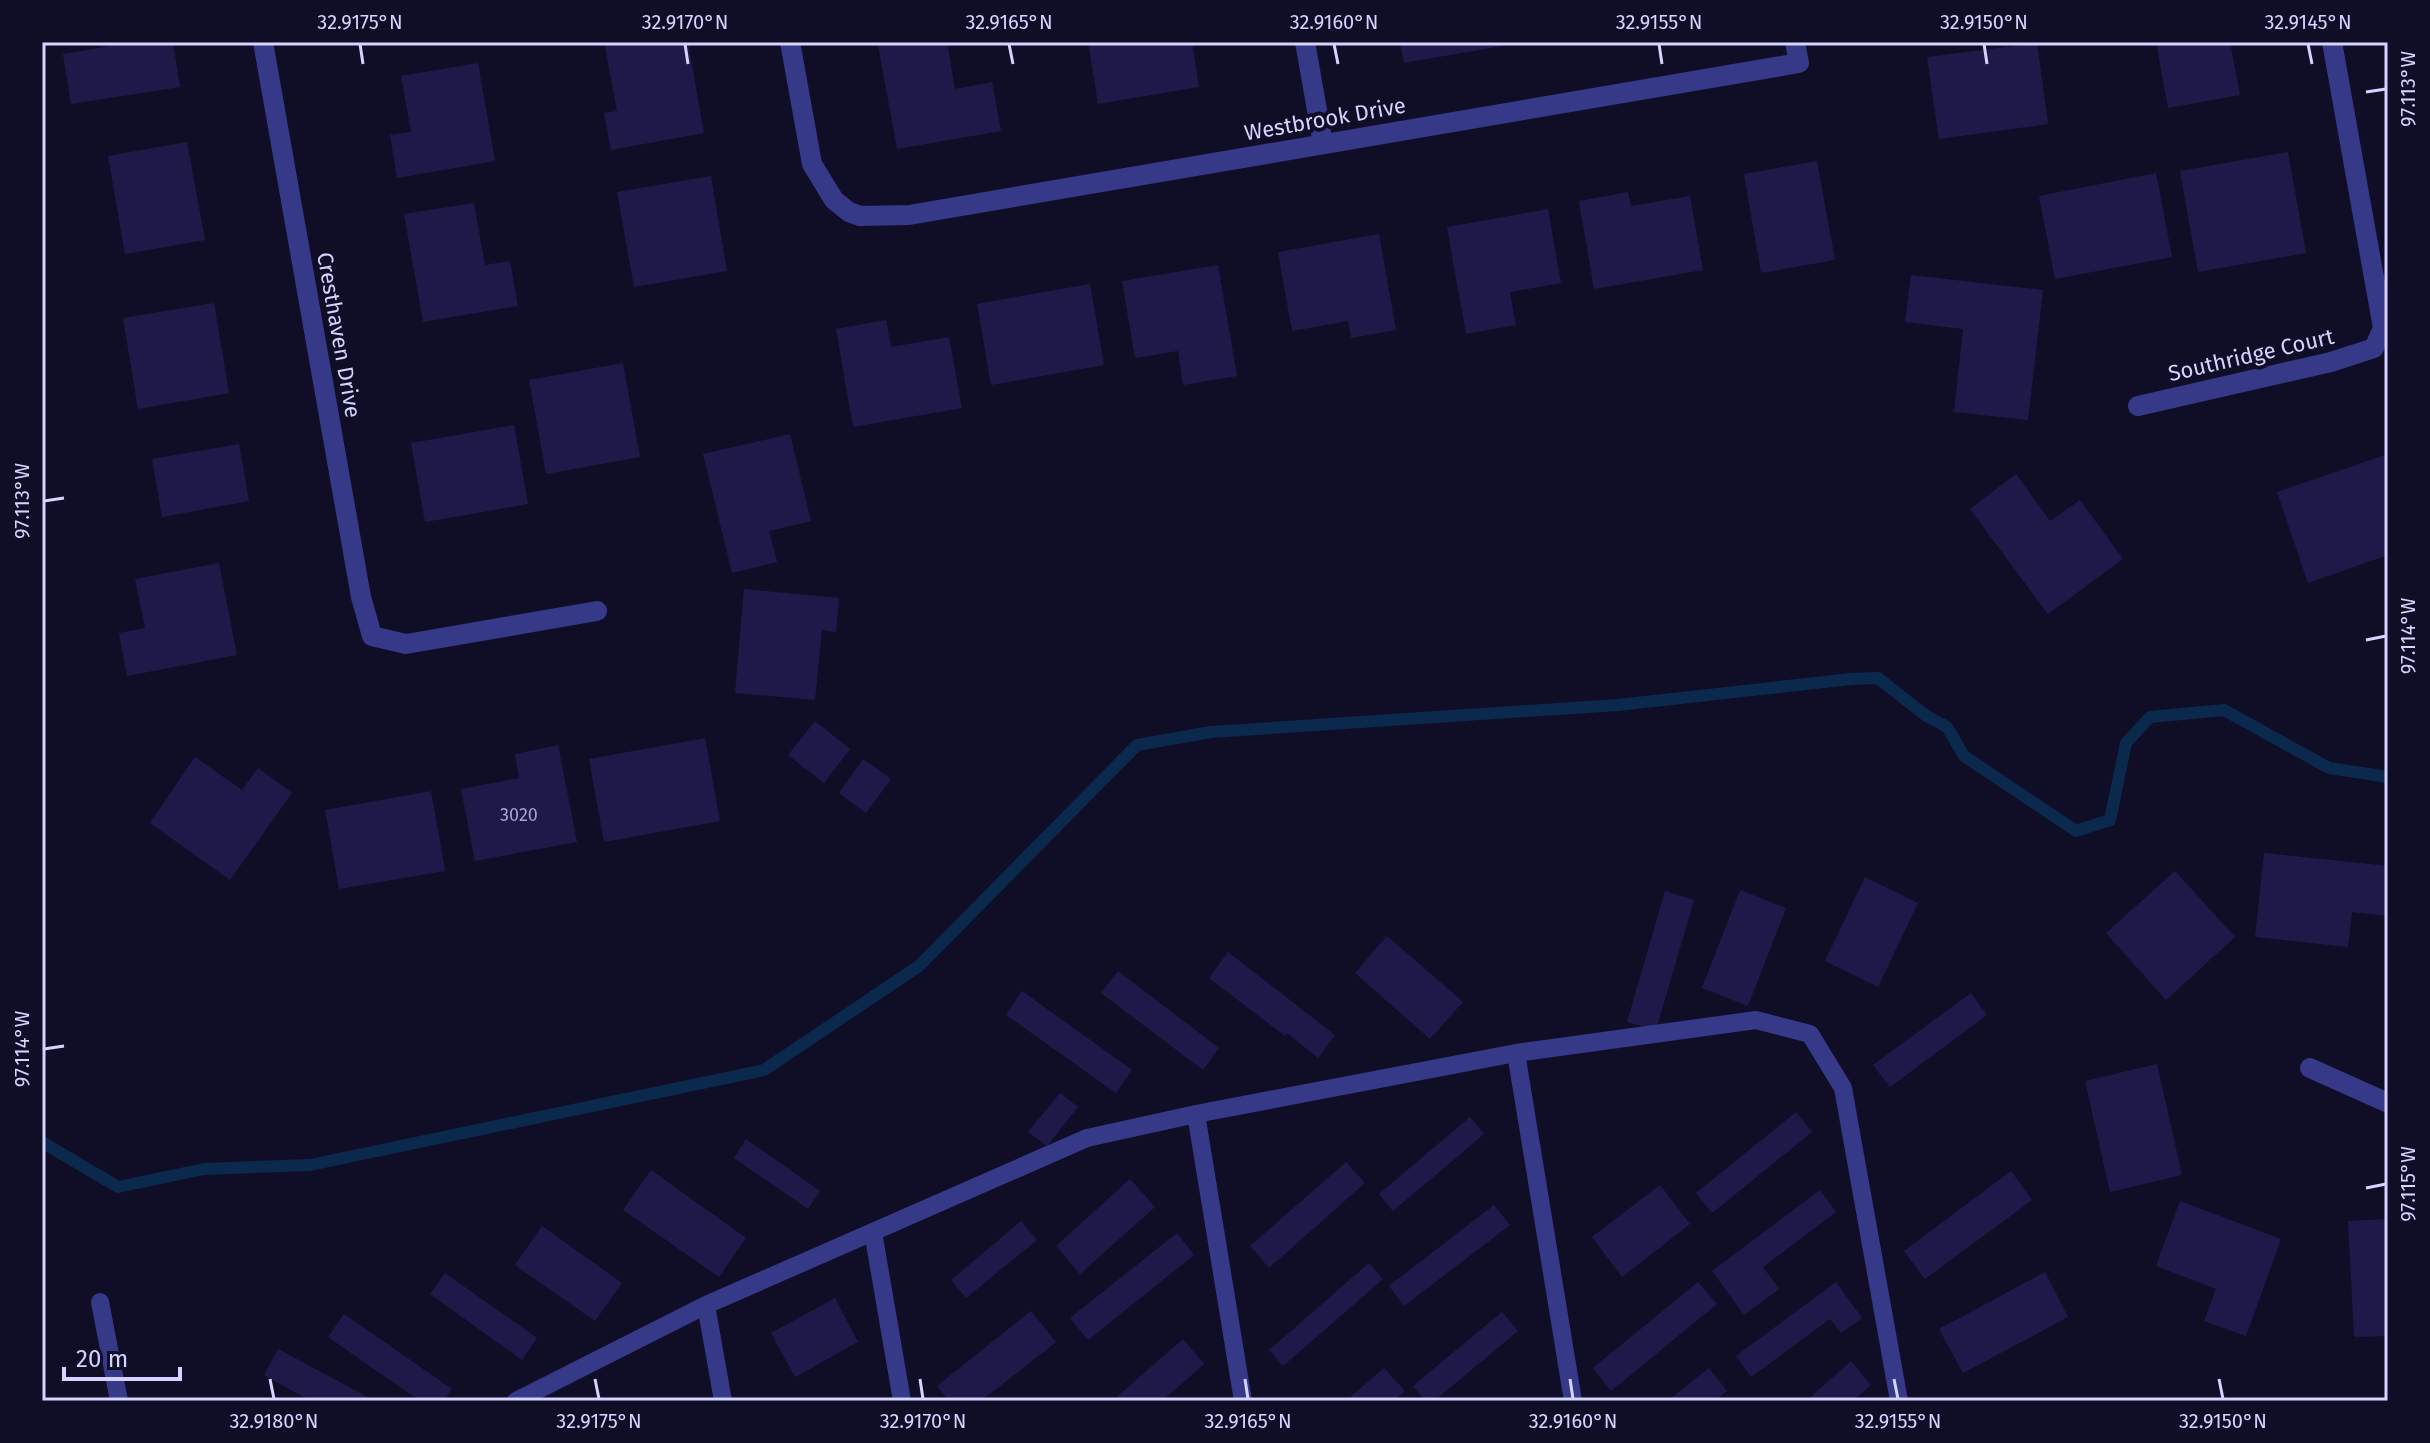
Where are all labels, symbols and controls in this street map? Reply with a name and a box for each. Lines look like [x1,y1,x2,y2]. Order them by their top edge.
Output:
text: 32.9175°N [317,10,403,34]
text: 32.9170°N [642,10,728,34]
text: 32.9165°N [965,10,1053,34]
text: 32.9160°N [1290,10,1378,34]
text: 32.9155°N [1616,10,1702,34]
text: 32.9150°N [1940,10,2028,34]
text: 32.9145°N [2264,10,2352,34]
text: 97.113°W [2396,51,2420,127]
street label: Westbrook Drive [1242,92,1408,146]
street label: Cresthaven Drive [311,250,367,420]
street label: Southridge Court [2166,323,2337,387]
text: 97.113°W [10,463,34,539]
text: 97.114°W [2396,597,2420,674]
house number: 3020 [500,804,538,826]
text: 97.114°W [10,1010,34,1087]
text: 97.115°W [2396,1146,2420,1222]
scale bar [64,1331,180,1381]
text: 20 m [76,1345,128,1373]
text: 32.9180°N [229,1409,319,1433]
text: 32.9175°N [556,1409,642,1433]
text: 32.9170°N [880,1409,966,1433]
text: 32.9165°N [1204,1409,1292,1433]
text: 32.9160°N [1529,1409,1617,1433]
text: 32.9155°N [1855,1409,1941,1433]
text: 32.9150°N [2179,1409,2267,1433]

